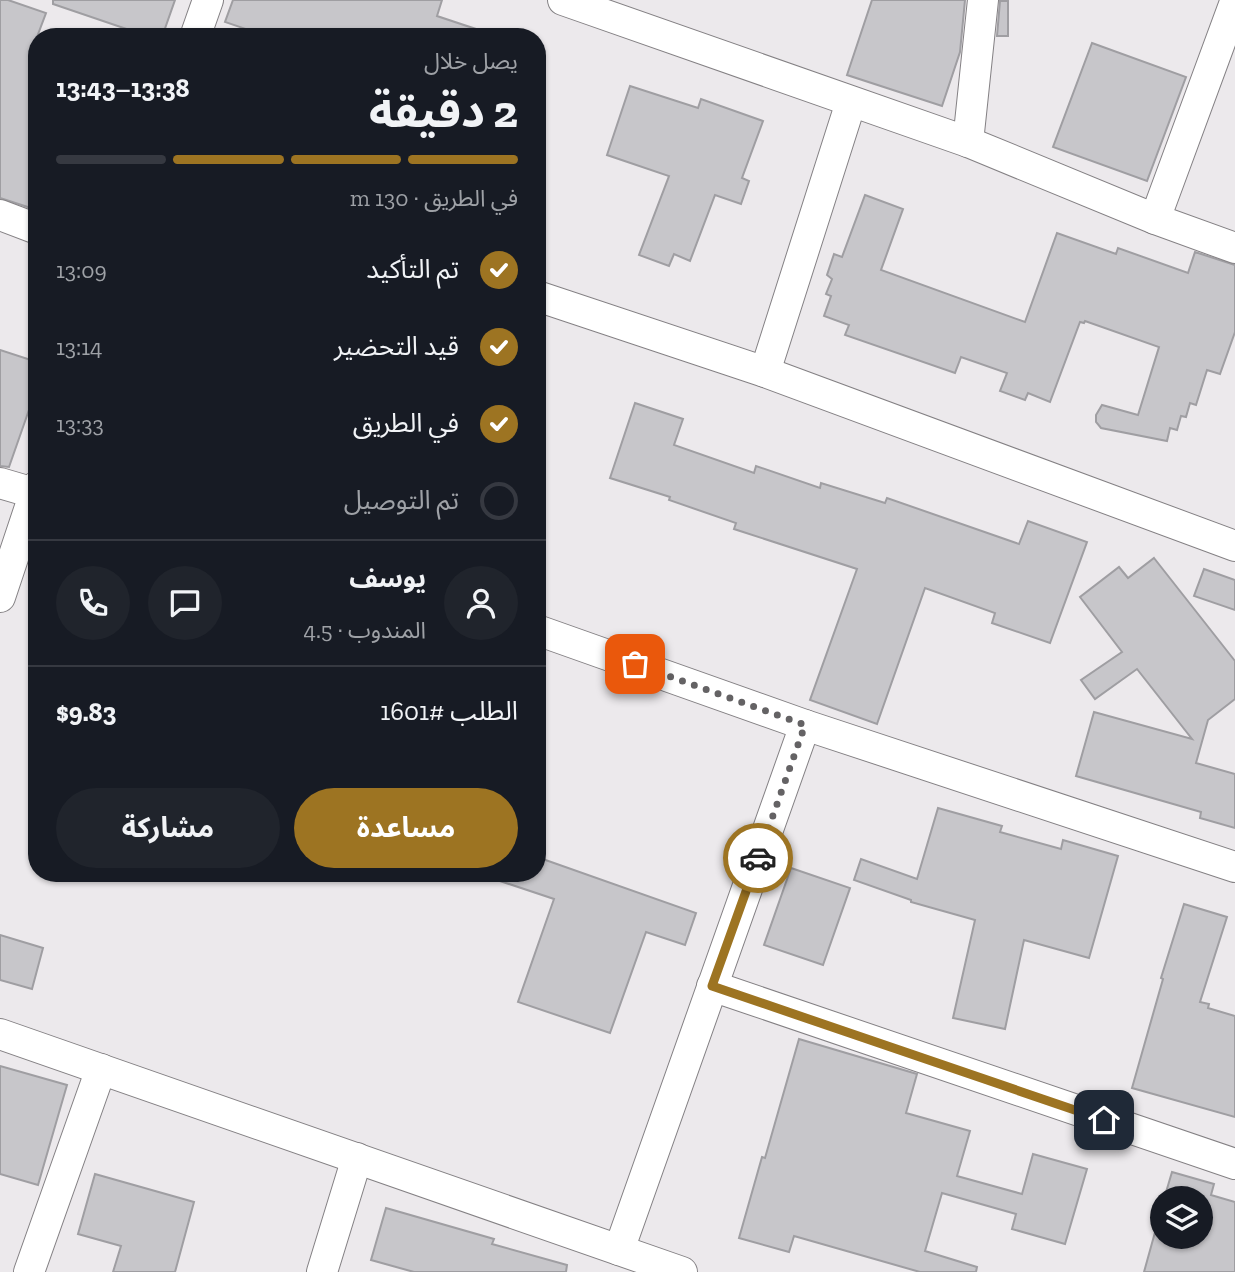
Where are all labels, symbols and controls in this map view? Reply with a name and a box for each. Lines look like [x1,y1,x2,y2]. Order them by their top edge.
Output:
text: يصل خلال [424,47,518,75]
text: 13:38–13:43 [56,72,190,104]
text: 2 دقيقة [369,84,518,139]
text: في الطريق · 130 m [350,184,518,212]
icon: check [480,251,518,289]
text: تم التأكيد [366,253,459,285]
text: 13:09 [56,256,107,284]
icon: check [480,328,518,366]
text: قيد التحضير [334,330,459,362]
text: 13:14 [56,333,103,361]
icon: check [480,405,518,443]
text: في الطريق [353,407,459,439]
text: 13:33 [56,410,104,438]
text: تم التوصيل [344,484,459,516]
text: يوسف [349,562,426,594]
button: phone [56,566,130,640]
button: chat [148,566,222,640]
button: person [444,566,518,640]
text: المندوب · 4.5 [303,616,426,644]
pin [605,634,665,694]
icon: bag [616,645,654,683]
text: الطلب #1601 [380,695,518,727]
text: $9.83 [56,696,116,728]
button: مشاركة [56,788,280,868]
button: مساعدة [294,788,518,868]
courier [723,823,793,893]
icon: car [739,839,777,877]
pin [1074,1090,1134,1150]
icon: home [1085,1101,1123,1139]
map controls [1150,1186,1213,1249]
button: layers [1150,1186,1213,1249]

